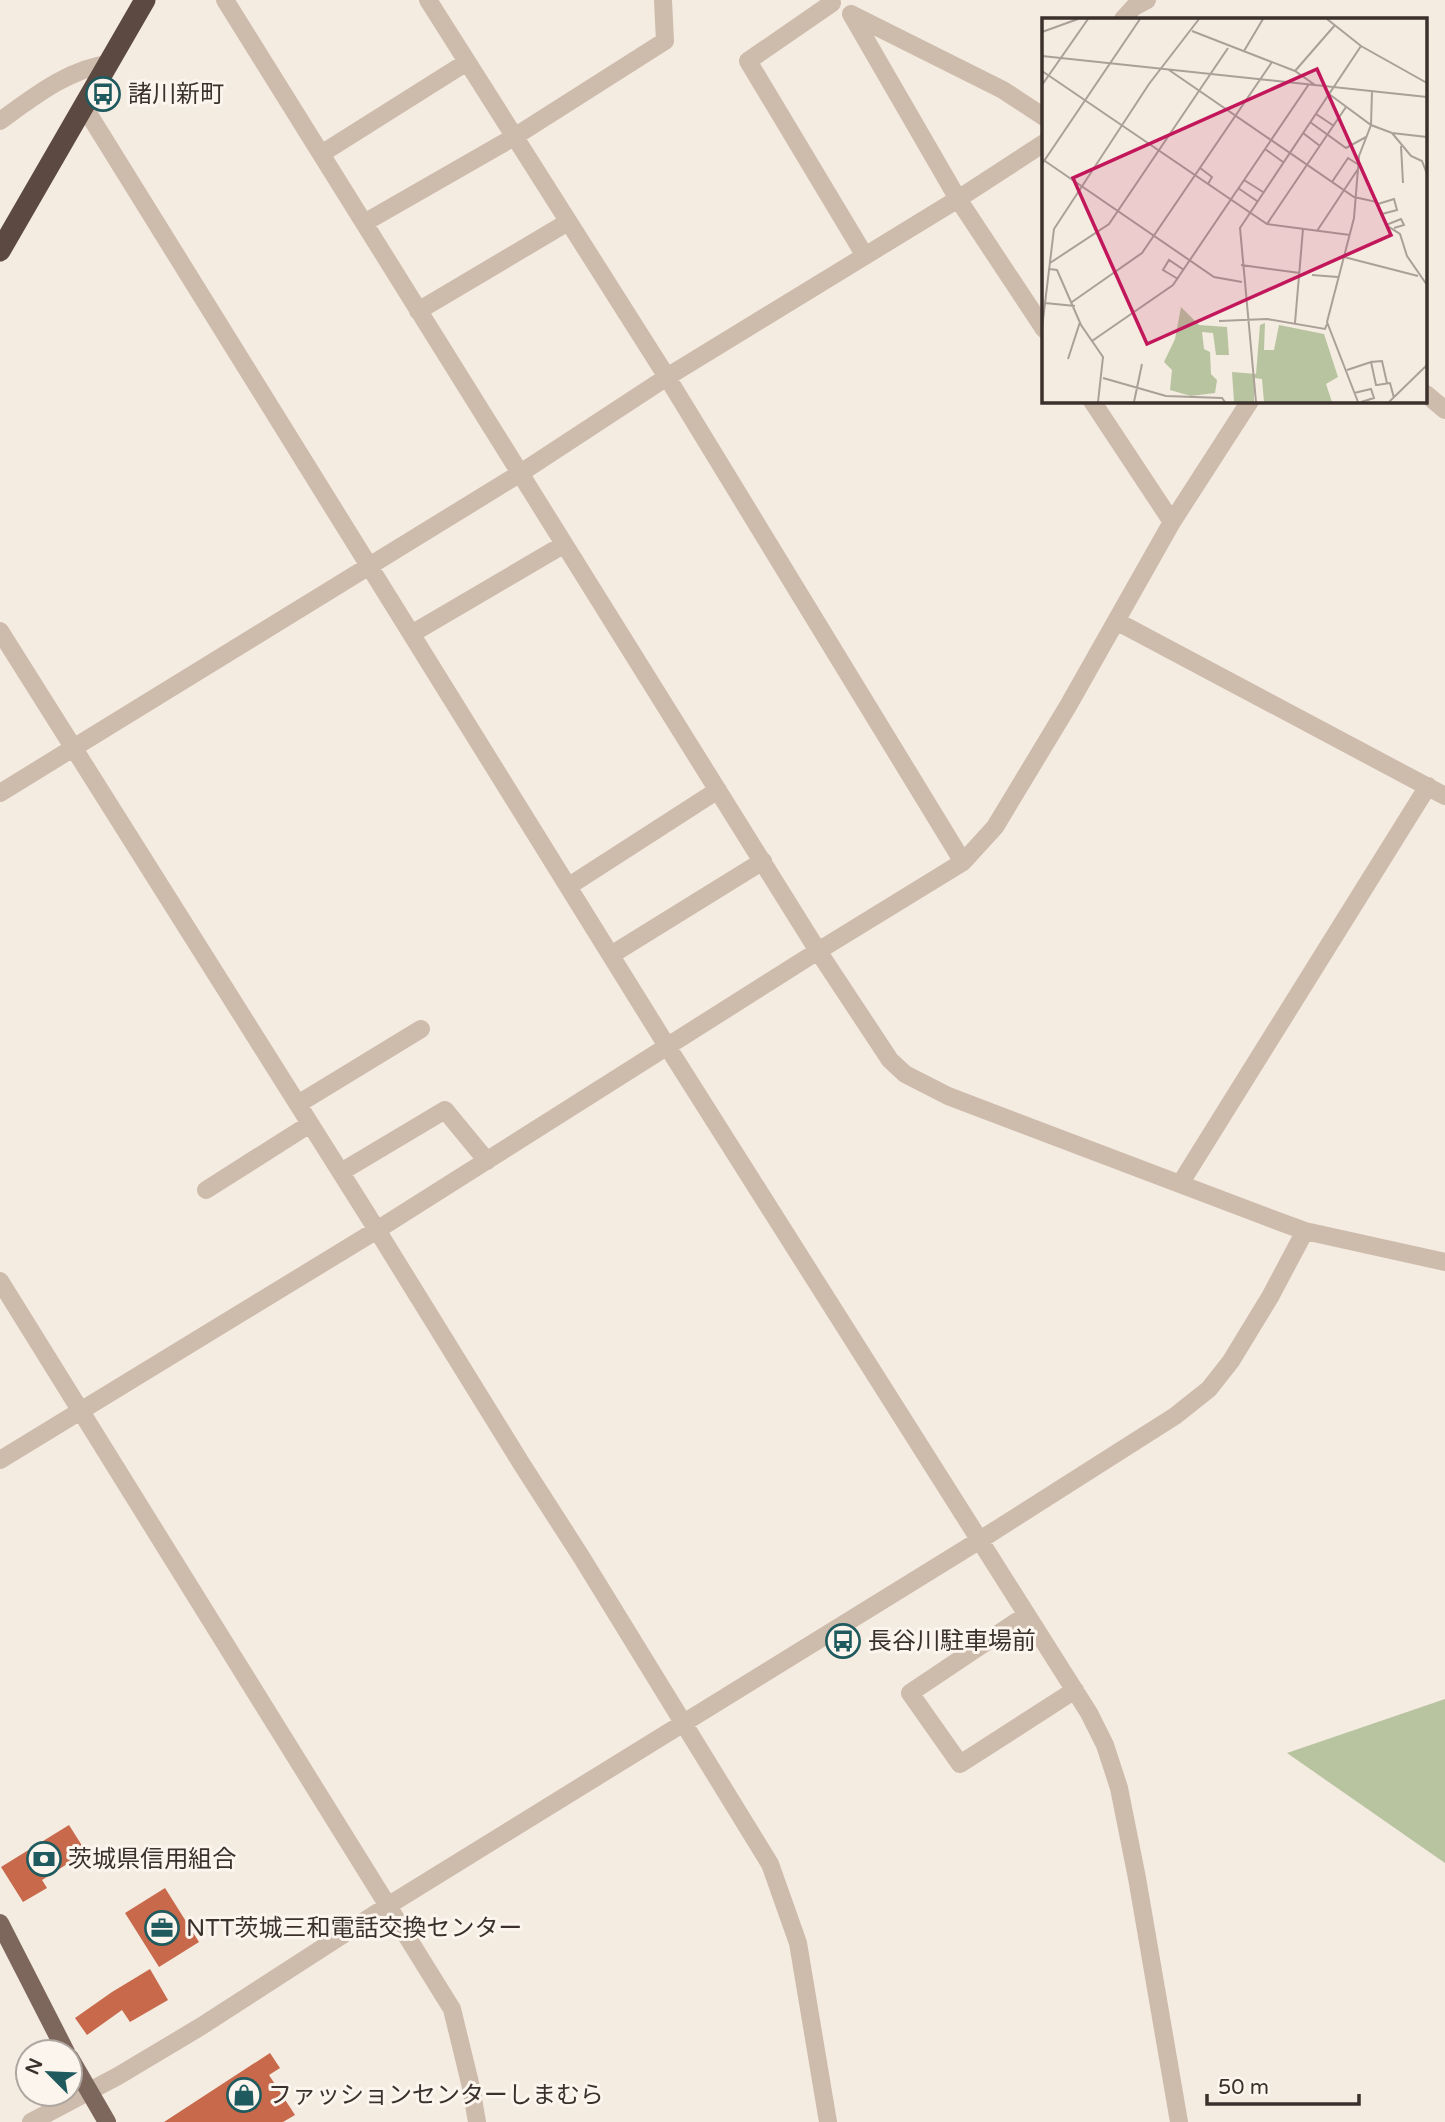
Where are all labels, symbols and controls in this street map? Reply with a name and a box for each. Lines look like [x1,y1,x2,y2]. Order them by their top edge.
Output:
inset map [1042,18,1428,402]
bus stop icon: 諸川新町 [84,75,122,113]
place label: 諸川新町 [128,80,224,109]
bus stop icon: 長谷川駐車場前 [824,1622,862,1660]
place label: 長谷川駐車場前 [868,1627,1036,1656]
bank icon: 茨城県信用組合 [25,1840,63,1878]
place label: 茨城県信用組合 [68,1845,236,1874]
office icon: NTT茨城三和電話交換センター [143,1909,181,1947]
place label: NTT茨城三和電話交換センター [186,1914,523,1943]
north arrow [14,2038,84,2108]
text: N [21,2055,48,2078]
scale bar [1207,2062,1359,2106]
text: 50 m [1218,2075,1269,2100]
shop icon: ファッションセンターしまむら [225,2076,263,2114]
place label: ファッションセンターしまむら [268,2081,604,2110]

